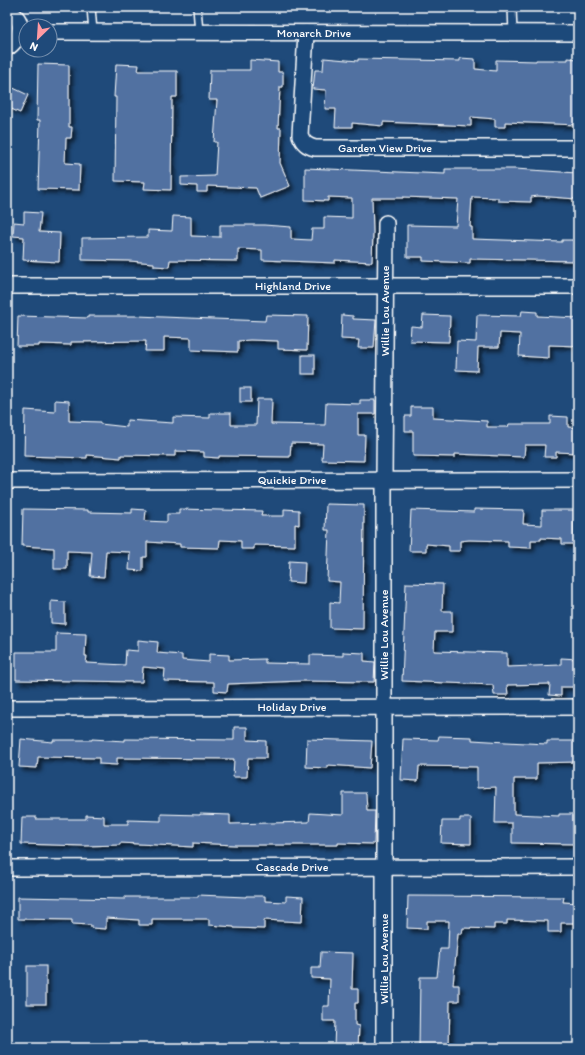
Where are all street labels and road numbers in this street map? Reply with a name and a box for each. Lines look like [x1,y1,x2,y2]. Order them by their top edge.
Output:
street label: Monarch Drive [277,26,351,40]
street label: Garden View Drive [338,141,432,155]
street label: Willie Lou Avenue [378,265,392,356]
street label: Highland Drive [255,279,331,293]
street label: Quickie Drive [258,473,327,487]
street label: Willie Lou Avenue [377,589,391,680]
street label: Holiday Drive [258,700,327,714]
street label: Cascade Drive [256,860,329,874]
street label: Willie Lou Avenue [377,913,391,1004]

